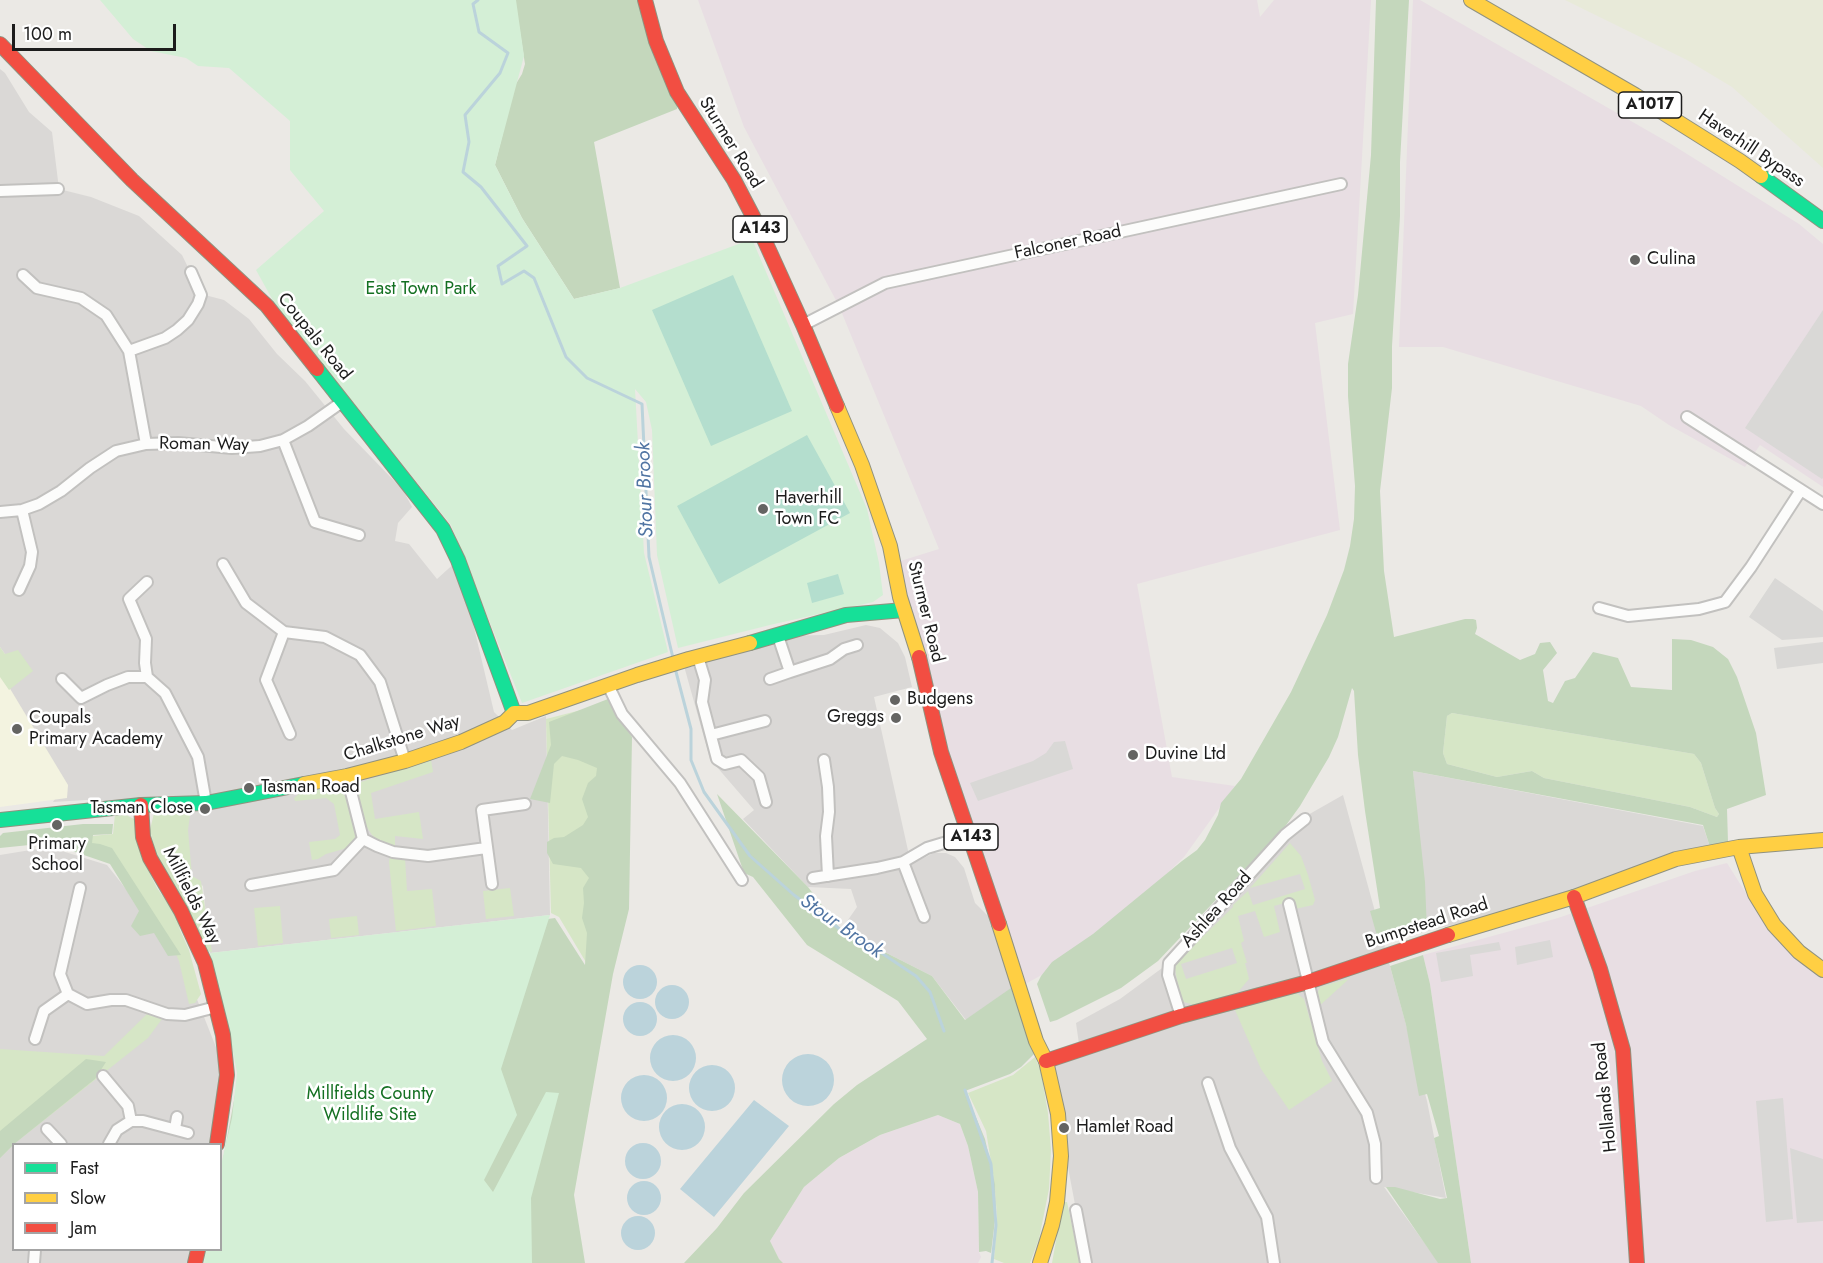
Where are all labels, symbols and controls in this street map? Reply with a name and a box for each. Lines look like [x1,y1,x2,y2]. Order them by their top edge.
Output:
scale bar [15,12,178,50]
text: 100 m [23,21,72,47]
road number: A1017 [1618,92,1682,118]
street label: Sturmer Road [693,93,767,193]
street label: Haverhill Bypass [1694,105,1808,193]
road number: A143 [733,216,787,242]
street label: Falconer Road [1013,221,1123,265]
place label: Culina [1647,249,1696,271]
marker: Culina [1628,253,1642,267]
park label: East Town Park [366,279,476,301]
street label: Coupals Road [272,289,356,385]
street label: Roman Way [159,433,249,457]
water label: Stour Brook [632,442,660,538]
place label: Haverhill Town FC [775,488,842,530]
marker: Haverhill Town FC [756,502,770,516]
street label: Sturmer Road [902,559,948,665]
place label: Budgens [907,689,973,711]
marker: Budgens [888,693,902,707]
place label: Greggs [827,707,884,729]
place label: Coupals Primary Academy [29,708,163,750]
street label: Chalkstone Way [341,711,463,767]
marker: Greggs [889,711,903,725]
marker: Coupals Primary Academy [10,722,24,736]
place label: Duvine Ltd [1145,744,1226,766]
marker: Duvine Ltd [1126,748,1140,762]
place label: Tasman Road [261,777,360,799]
marker: Tasman Road [242,781,256,795]
place label: Tasman Close [90,798,193,820]
marker: Tasman Close [198,802,212,816]
marker: Primary School [50,818,64,832]
road number: A143 [944,824,998,850]
place label: Primary School [28,834,86,876]
street label: Millfields Way [157,844,225,948]
street label: Ashlea Road [1177,868,1257,952]
water label: Stour Brook [795,890,887,964]
street label: Bumpstead Road [1363,894,1491,954]
street label: Hollands Road [1589,1041,1623,1153]
park label: Millfields County Wildlife Site [307,1084,433,1126]
place label: Hamlet Road [1076,1117,1174,1139]
marker: Hamlet Road [1057,1121,1071,1135]
legend [12,1143,222,1251]
text: Fast [70,1155,99,1181]
text: Slow [70,1185,106,1211]
text: Jam [70,1215,97,1241]

